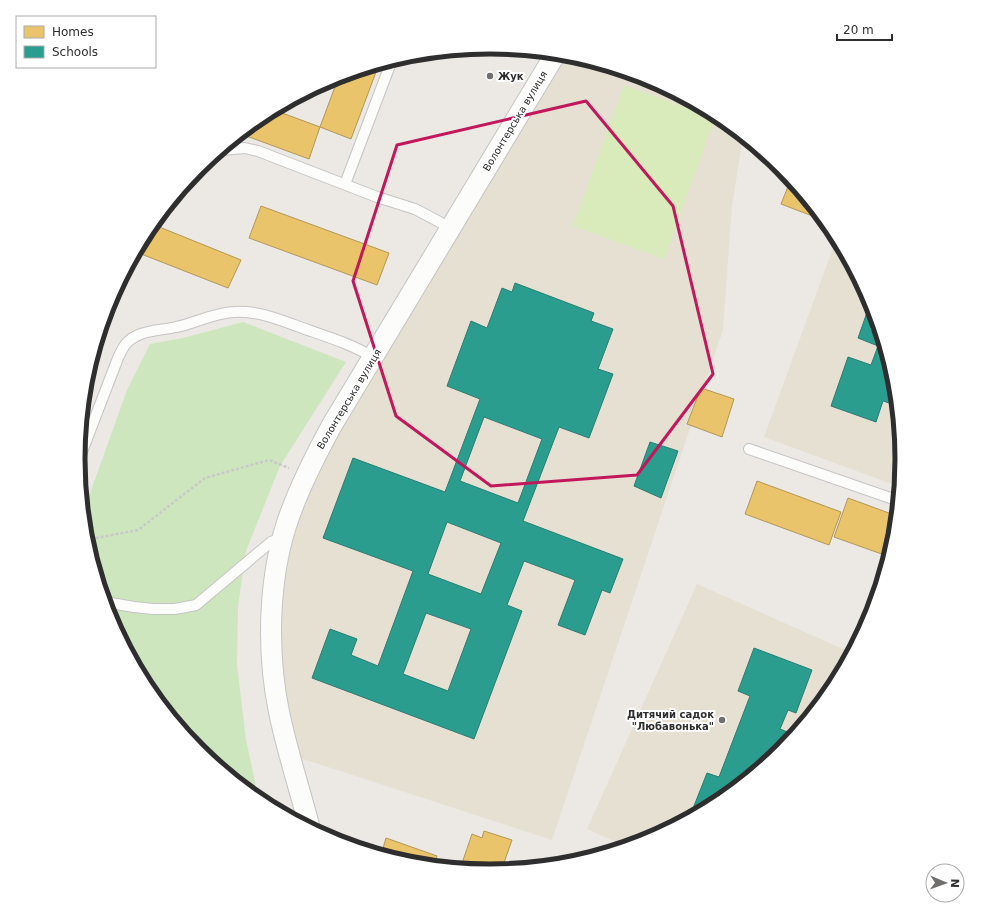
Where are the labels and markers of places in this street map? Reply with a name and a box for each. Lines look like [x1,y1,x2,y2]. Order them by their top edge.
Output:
marker: Жук [485,71,495,81]
place label: Жук [498,71,524,82]
place label: Дитячий садок "Любавонька" [627,709,714,732]
marker: Дитячий садок "Любавонька" [717,715,727,725]

